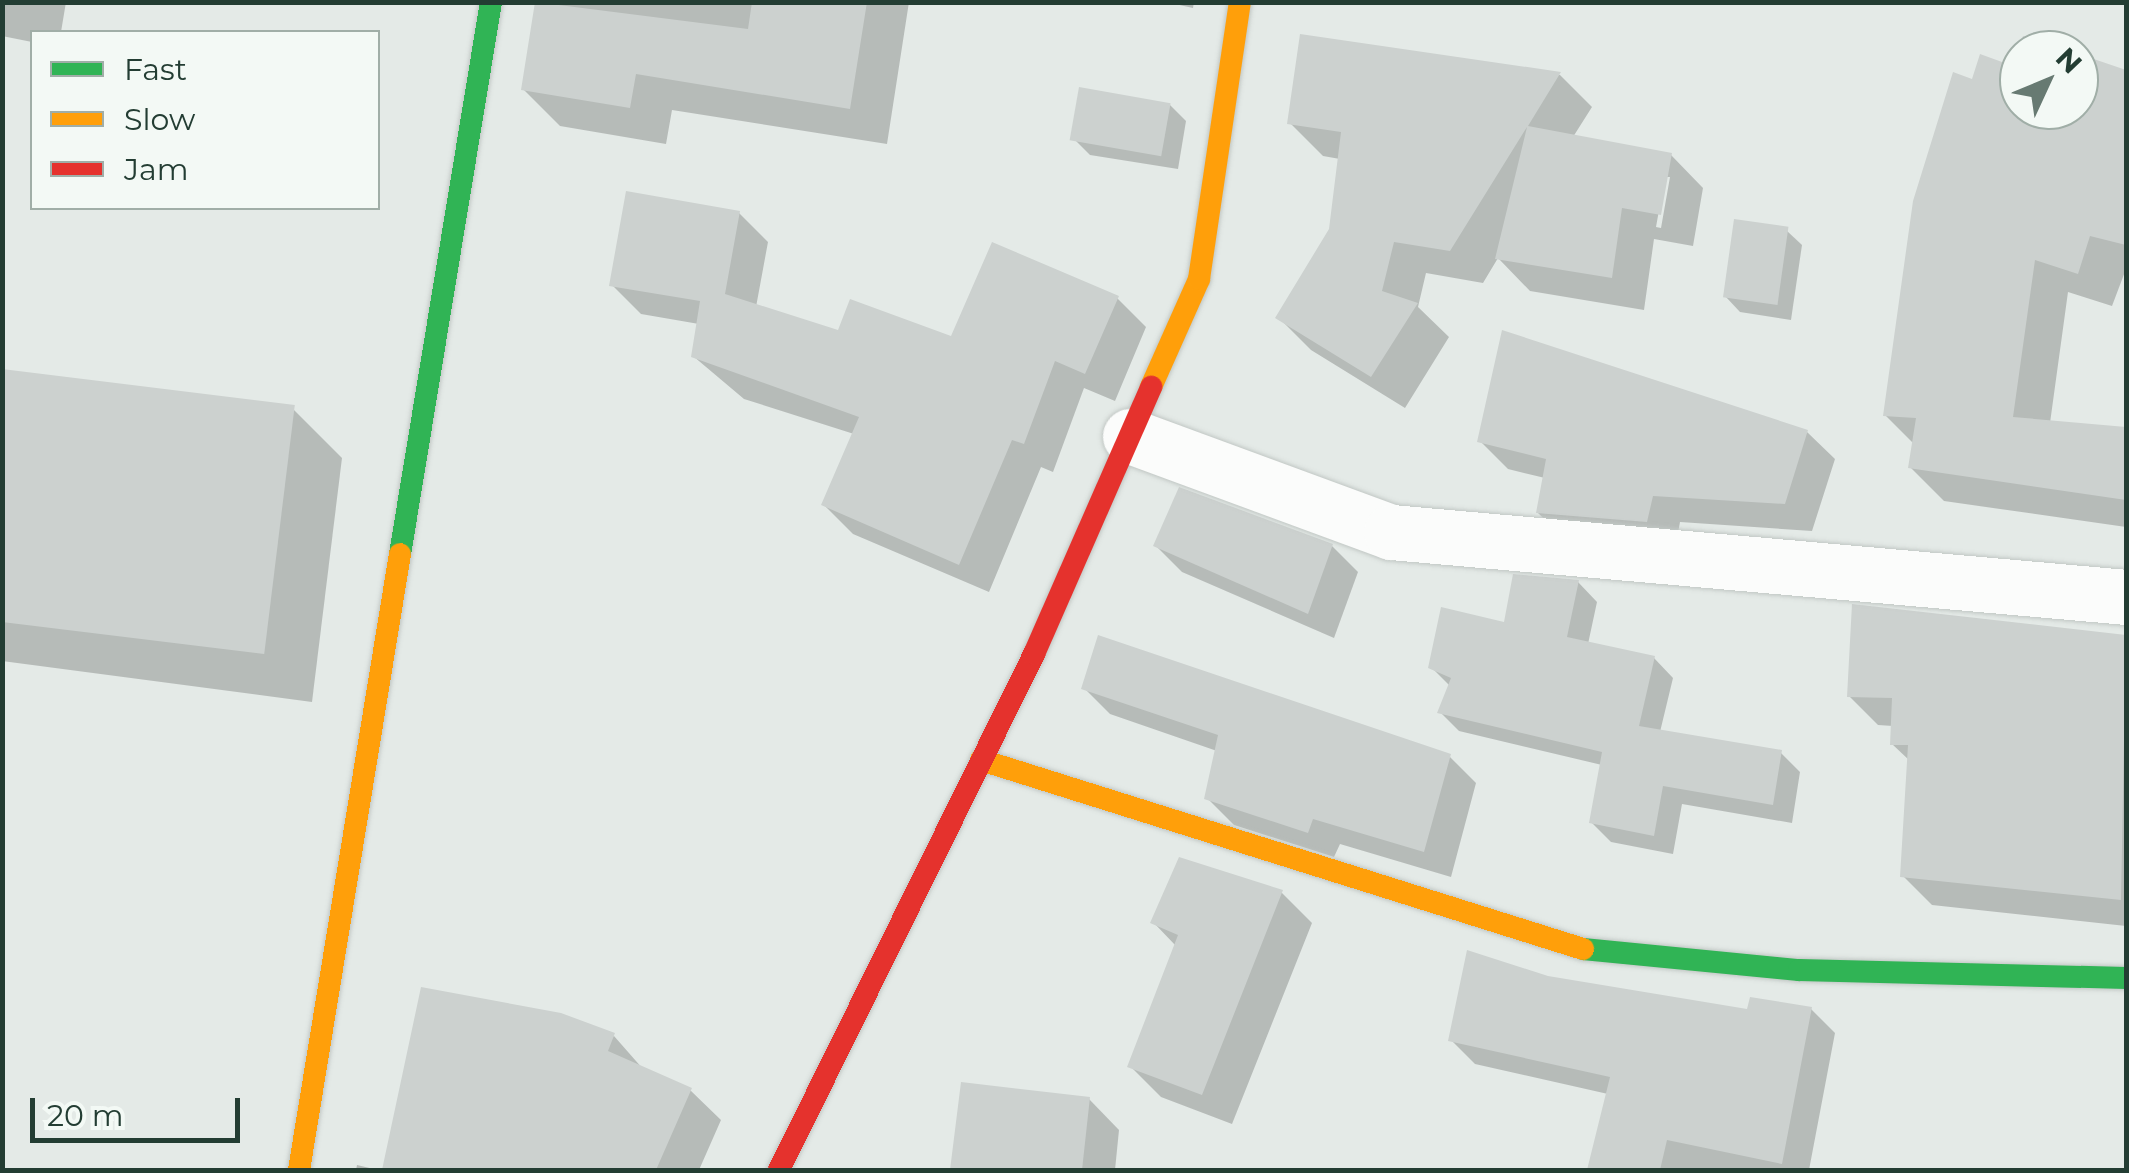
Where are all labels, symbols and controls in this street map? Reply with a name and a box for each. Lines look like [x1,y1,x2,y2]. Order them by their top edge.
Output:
legend [30,30,380,210]
north arrow [1999,30,2099,130]
text: N [2049,41,2089,80]
text: Fast [124,51,187,88]
text: Slow [124,101,195,138]
text: Jam [124,151,189,188]
scale bar [35,1078,245,1140]
text: 20 m [47,1097,124,1134]

